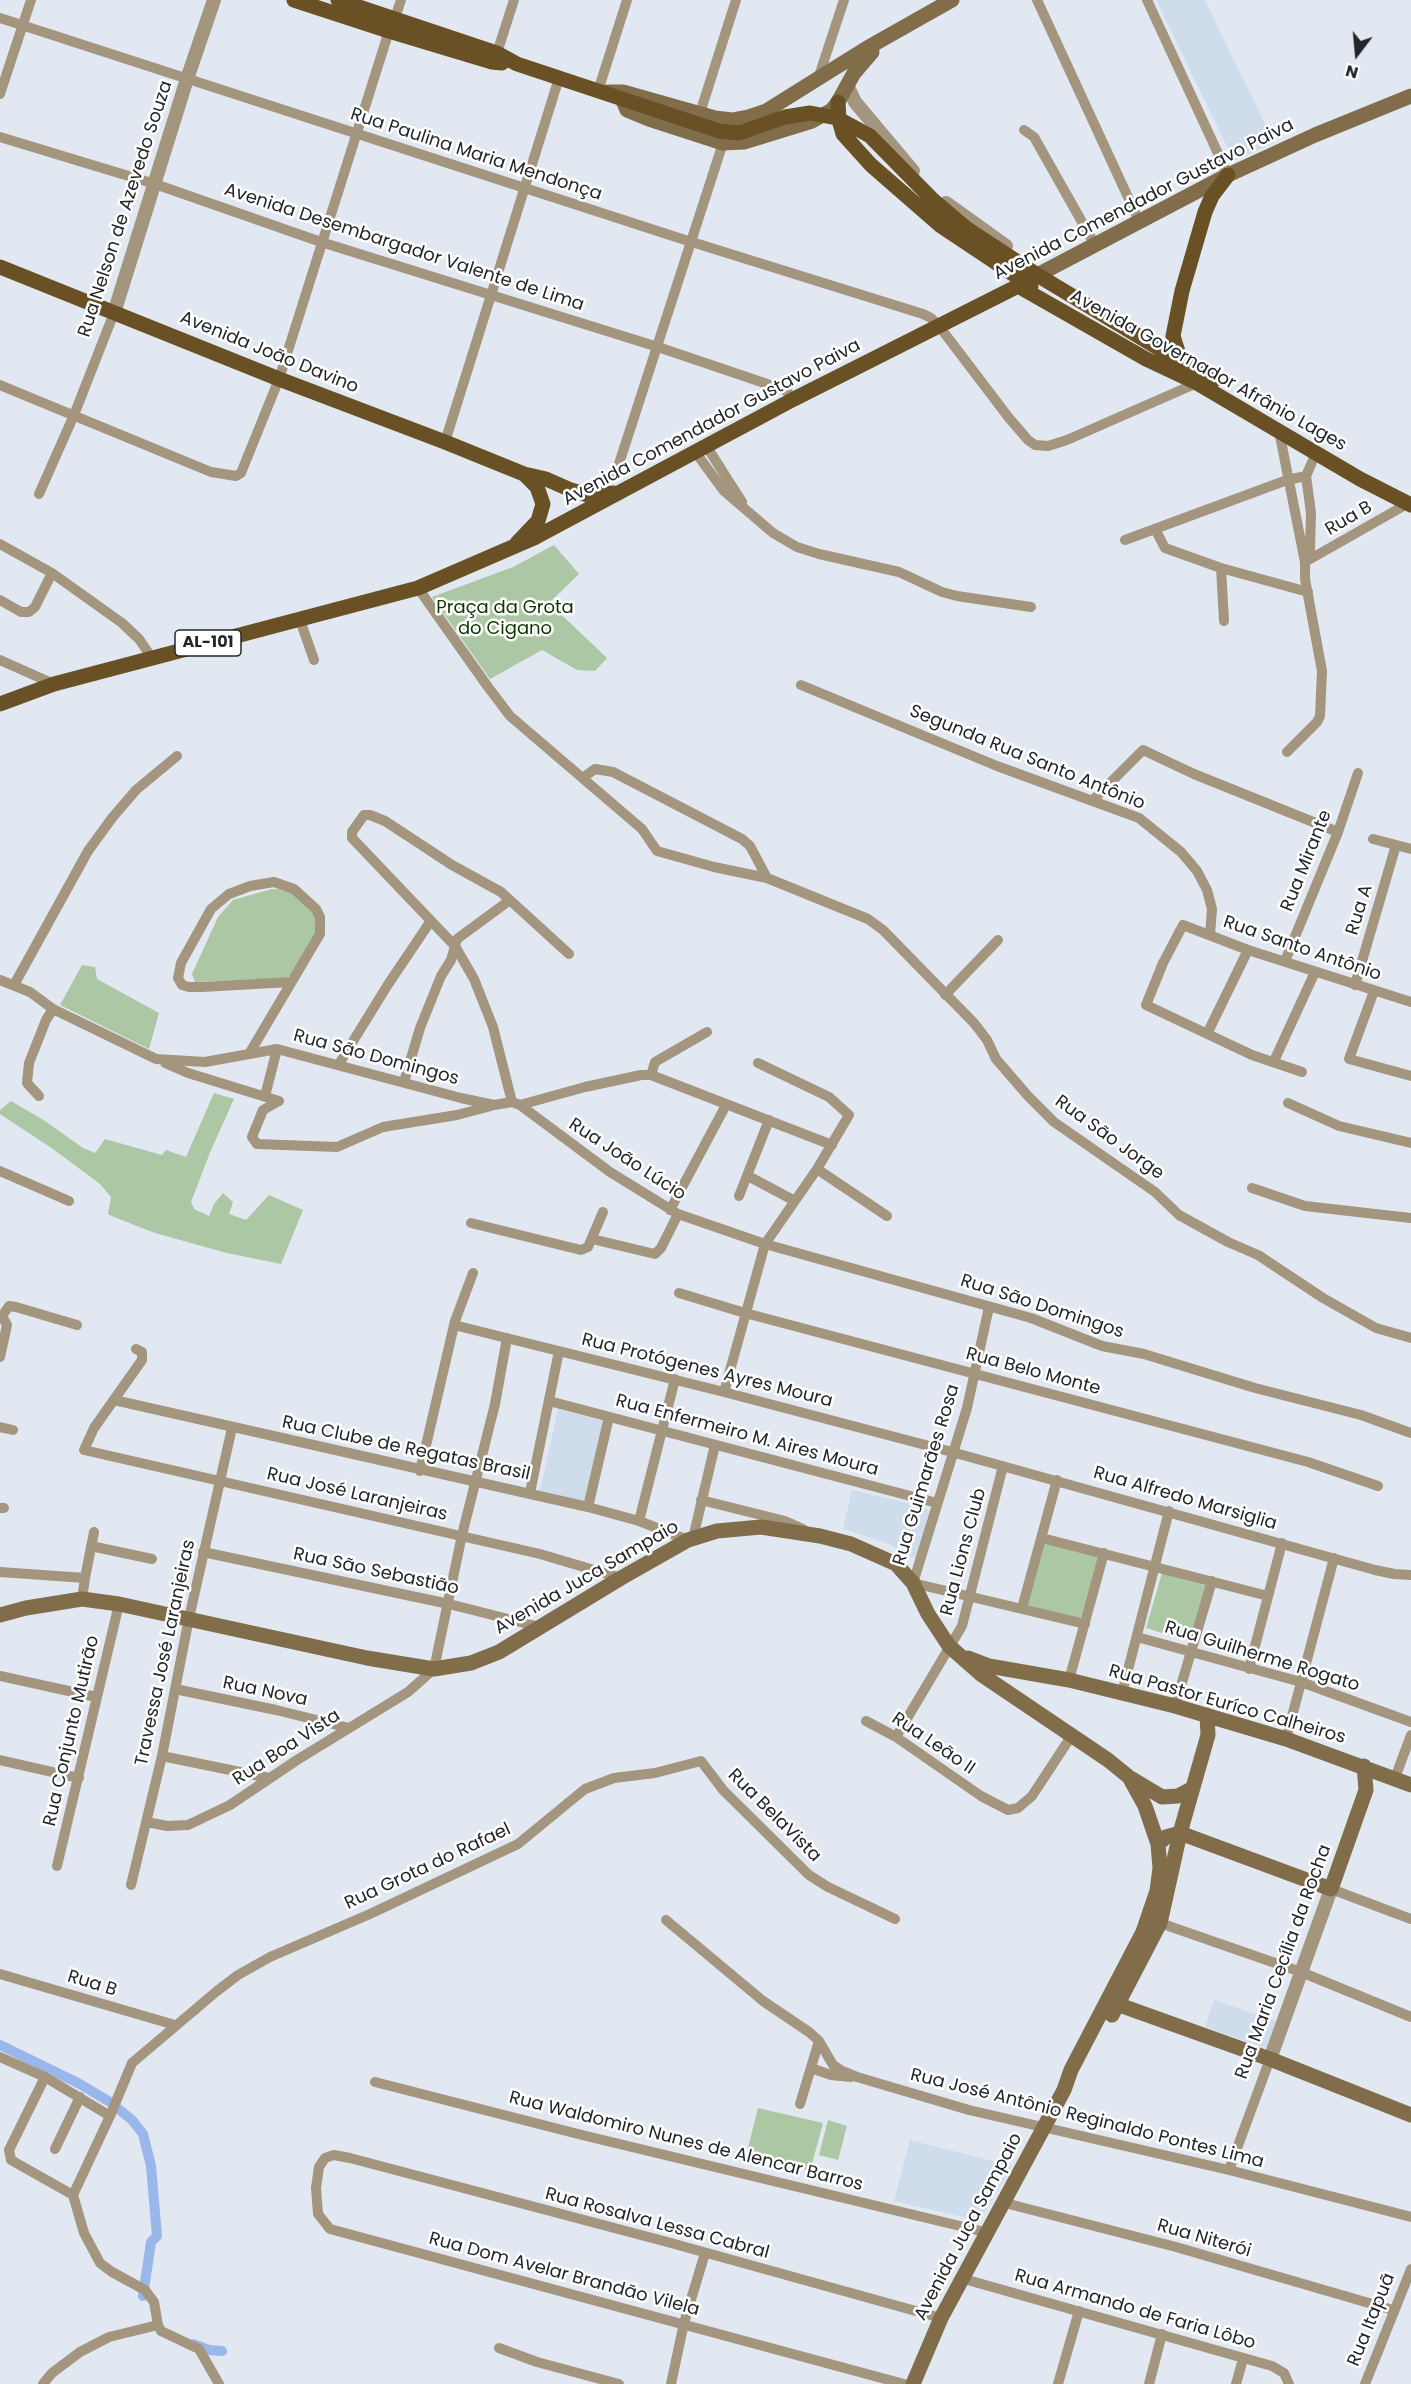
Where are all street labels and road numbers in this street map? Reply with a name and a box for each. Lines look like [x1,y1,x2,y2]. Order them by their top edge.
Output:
street label: Rua Nelson de Azevedo Souza [74,78,178,340]
street label: Rua Paulina Maria Mendonça [348,104,604,206]
street label: Avenida Comendador Gustavo Paiva [990,115,1298,285]
street label: Avenida Desembargador Valente de Lima [221,179,587,317]
street label: Avenida Governador Afrânio Lages [1066,286,1350,456]
street label: Avenida João Davino [177,307,361,399]
street label: Avenida Comendador Gustavo Paiva [559,335,865,511]
street label: Rua B [1322,497,1376,541]
road number: AL-101 [175,630,241,656]
street label: Segunda Rua Santo Antônio [906,701,1148,815]
street label: Rua Mirante [1277,807,1337,915]
street label: Rua A [1342,882,1378,938]
street label: Rua Santo Antônio [1220,912,1384,986]
street label: Rua São Domingos [291,1026,461,1090]
street label: Rua São Jorge [1050,1091,1168,1185]
street label: Rua João Lúcio [564,1114,690,1206]
street label: Rua São Domingos [958,1270,1126,1344]
street label: Rua Protógenes Ayres Moura [579,1329,835,1413]
street label: Rua Belo Monte [963,1344,1103,1400]
street label: Rua Guimarães Rosa [889,1382,965,1568]
street label: Rua Enfermeiro M. Aires Moura [613,1390,881,1482]
street label: Rua Clube de Regatas Brasil [280,1412,532,1486]
street label: Rua Alfredo Marsiglia [1091,1462,1279,1536]
street label: Rua José Laranjeiras [265,1464,449,1526]
street label: Rua Lions Club [937,1486,991,1618]
street label: Avenida Juca Sampaio [491,1516,683,1640]
street label: Travessa José Laranjeiras [131,1538,201,1768]
street label: Rua São Sebastião [291,1544,461,1600]
street label: Rua Guilherme Rogato [1162,1617,1362,1697]
street label: Rua Conjunto Mutirão [40,1633,104,1829]
street label: Rua Pastor Euríco Calheiros [1106,1661,1348,1749]
street label: Rua Nova [221,1673,309,1711]
street label: Rua Boa Vista [229,1705,345,1791]
street label: Rua Leão II [887,1708,979,1780]
street label: Rua BelaVista [723,1765,825,1867]
street label: Rua Grota do Rafael [342,1819,514,1915]
street label: Rua Maria Cecília da Rocha [1231,1842,1337,2082]
street label: Rua B [65,1966,119,2002]
street label: Rua José Antônio Reginaldo Pontes Lima [908,2065,1266,2173]
street label: Rua Waldomiro Nunes de Alencar Barros [507,2088,865,2196]
street label: Avenida Juca Sampaio [910,2130,1028,2324]
street label: Rua Rosalva Lessa Cabral [543,2184,771,2264]
street label: Rua Niterói [1154,2215,1254,2263]
street label: Rua Dom Avelar Brandão Vilela [426,2228,702,2322]
street label: Rua Armando de Faria Lôbo [1012,2265,1258,2355]
street label: Rua Itapuã [1344,2270,1400,2370]

